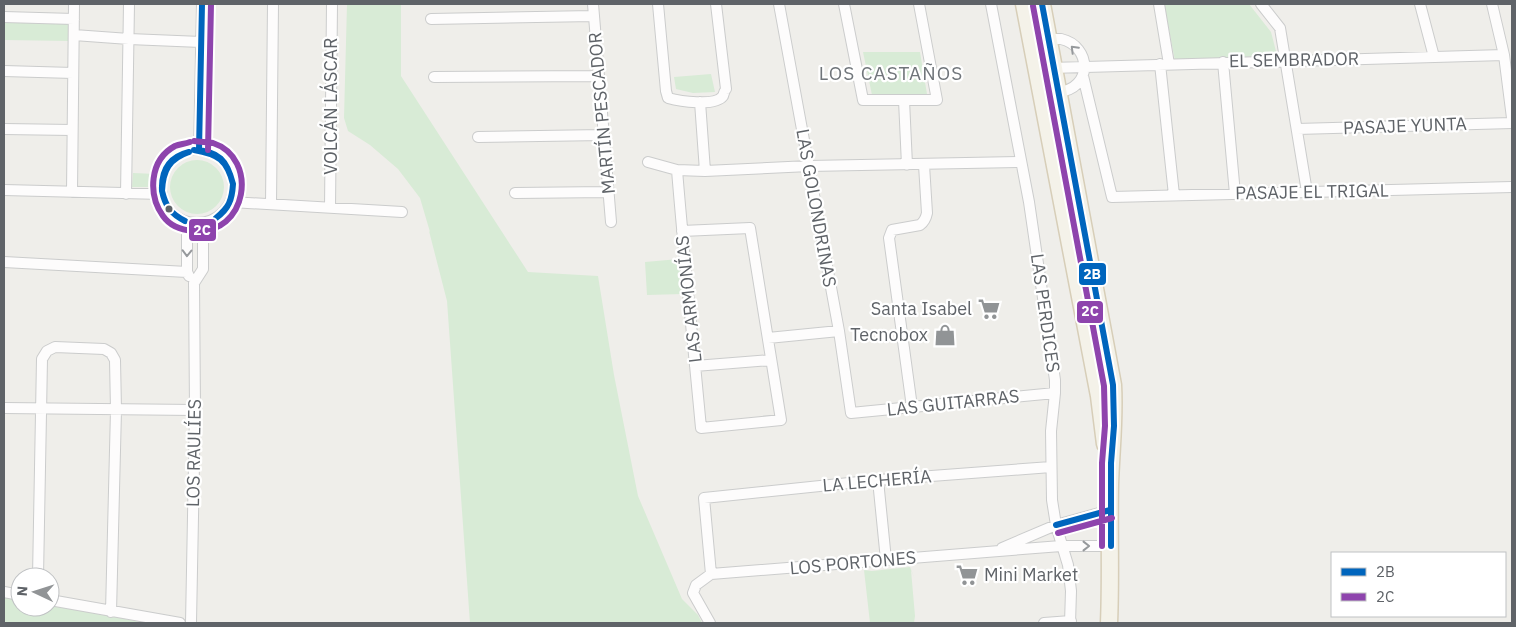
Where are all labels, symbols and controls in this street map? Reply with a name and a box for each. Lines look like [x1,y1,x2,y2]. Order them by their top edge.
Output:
street label: MARTÍN PESCADOR [583,31,620,195]
street label: VOLCÁN LÁSCAR [319,37,342,175]
one-way arrow [1071,45,1080,54]
street label: EL SEMBRADOR [1229,47,1359,72]
district label: LOS CASTAÑOS [819,61,963,85]
street label: PASAJE YUNTA [1343,112,1468,139]
street label: LAS GOLONDRINAS [791,127,842,289]
street label: PASAJE EL TRIGAL [1235,179,1389,204]
unlabelled marker [164,204,174,214]
line badge: 2C [188,218,217,242]
text: 2C [193,221,211,239]
street label: LAS ARMONÍAS [670,234,707,364]
one-way arrow [182,250,192,258]
street label: LAS PERDICES [1026,252,1065,374]
line badge: 2B [1078,262,1107,286]
text: 2B [1083,265,1101,283]
supermarket icon: Santa Isabel [976,296,1002,322]
place label: Santa Isabel [871,297,972,320]
line badge: 2C [1076,300,1104,324]
text: 2C [1081,302,1099,320]
shop icon: Tecnobox [932,322,958,348]
place label: Tecnobox [850,323,928,346]
street label: LAS GUITARRAS [886,384,1020,421]
street label: LOS RAULÍES [181,399,206,507]
street label: LA LECHERÍA [821,464,933,497]
one-way arrow [1082,541,1090,551]
street label: LOS PORTONES [789,546,917,579]
legend [1331,552,1506,617]
supermarket icon: Mini Market [954,562,980,588]
text: 2B [1376,562,1395,581]
place label: Mini Market [984,563,1078,586]
north arrow [10,567,60,617]
text: N [13,585,31,597]
text: 2C [1376,587,1394,606]

